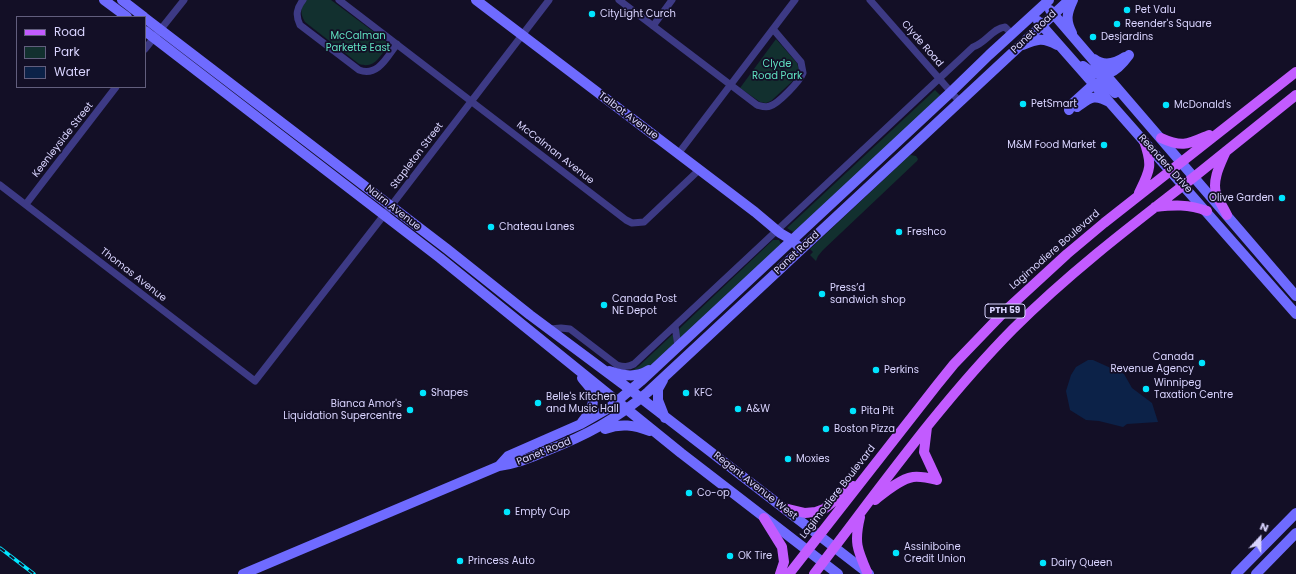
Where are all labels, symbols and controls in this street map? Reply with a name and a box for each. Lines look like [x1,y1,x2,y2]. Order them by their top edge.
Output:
place label: Pet Valu [1135,4,1176,16]
marker: Pet Valu [1122,5,1132,15]
place label: CityLight Curch [600,8,676,20]
street label: Panet Road [1009,8,1059,56]
marker: CityLight Curch [587,9,597,19]
legend [16,16,146,88]
street label: Clyde Road [899,18,945,70]
place label: Reender's Square [1125,18,1212,30]
marker: Reender's Square [1112,19,1122,29]
text: Road [54,23,85,40]
park label: McCalman Parkette East [326,30,390,54]
place label: Desjardins [1101,31,1153,43]
marker: Desjardins [1088,32,1098,42]
text: Park [54,43,80,60]
park label: Clyde Road Park [752,58,802,82]
text: Water [54,63,90,80]
street label: Talbot Avenue [596,90,660,142]
place label: PetSmart [1031,98,1077,110]
marker: PetSmart [1018,99,1028,109]
place label: McDonald's [1174,99,1231,111]
street label: Keenleyside Street [30,100,96,180]
marker: McDonald's [1161,100,1171,110]
street label: McCalman Avenue [514,119,596,187]
street label: Stapleton Street [388,120,446,192]
street label: Reenders Drive [1136,132,1194,196]
place label: M&M Food Market [1007,139,1096,151]
marker: M&M Food Market [1099,140,1109,150]
street label: Nairn Avenue [363,183,423,233]
place label: Olive Garden [1209,192,1274,204]
marker: Olive Garden [1277,193,1287,203]
street label: Lagimodiere Boulevard [1007,208,1103,292]
place label: Chateau Lanes [499,221,574,233]
marker: Chateau Lanes [486,222,496,232]
place label: Freshco [907,226,946,238]
marker: Freshco [894,227,904,237]
street label: Panet Road [772,229,822,277]
street label: Thomas Avenue [98,245,168,305]
place label: Press’d sandwich shop [830,282,906,306]
marker: Press’d sandwich shop [817,289,827,299]
place label: Canada Post NE Depot [612,293,677,316]
marker: Canada Post NE Depot [599,300,609,310]
road number: PTH 59 [985,304,1025,318]
place label: Canada Revenue Agency [1110,351,1194,374]
marker: Canada Revenue Agency [1197,358,1207,368]
place label: Perkins [884,364,919,376]
marker: Perkins [871,365,881,375]
place label: Winnipeg Taxation Centre [1154,377,1233,400]
marker: Winnipeg Taxation Centre [1141,384,1151,394]
place label: Shapes [431,387,468,399]
place label: KFC [694,387,713,399]
marker: Shapes [418,388,428,398]
marker: KFC [681,388,691,398]
place label: Belle's Kitchen and Music Hall [546,391,619,414]
place label: Bianca Amor's Liquidation Supercentre [283,398,402,422]
marker: Belle's Kitchen and Music Hall [533,398,543,408]
place label: A&W [746,403,770,415]
marker: A&W [733,404,743,414]
marker: Bianca Amor's Liquidation Supercentre [405,405,415,415]
place label: Pita Pit [861,405,894,417]
marker: Pita Pit [848,406,858,416]
place label: Boston Pizza [834,423,895,435]
marker: Boston Pizza [821,424,831,434]
street label: Panet Road [515,436,573,468]
street label: Lagimodiere Boulevard [798,443,878,541]
street label: Regent Avenue West [711,450,799,522]
place label: Moxies [796,453,830,465]
marker: Moxies [783,454,793,464]
place label: Co-op [697,487,730,499]
marker: Co-op [684,488,694,498]
place label: Empty Cup [515,506,570,518]
marker: Empty Cup [502,507,512,517]
north arrow [1240,518,1280,558]
text: N [1258,518,1271,536]
place label: Assiniboine Credit Union [904,541,966,564]
marker: Assiniboine Credit Union [891,548,901,558]
place label: OK Tire [738,550,772,562]
marker: OK Tire [725,551,735,561]
place label: Princess Auto [468,555,535,567]
marker: Princess Auto [455,556,465,566]
place label: Dairy Queen [1051,557,1112,569]
marker: Dairy Queen [1038,558,1048,568]

